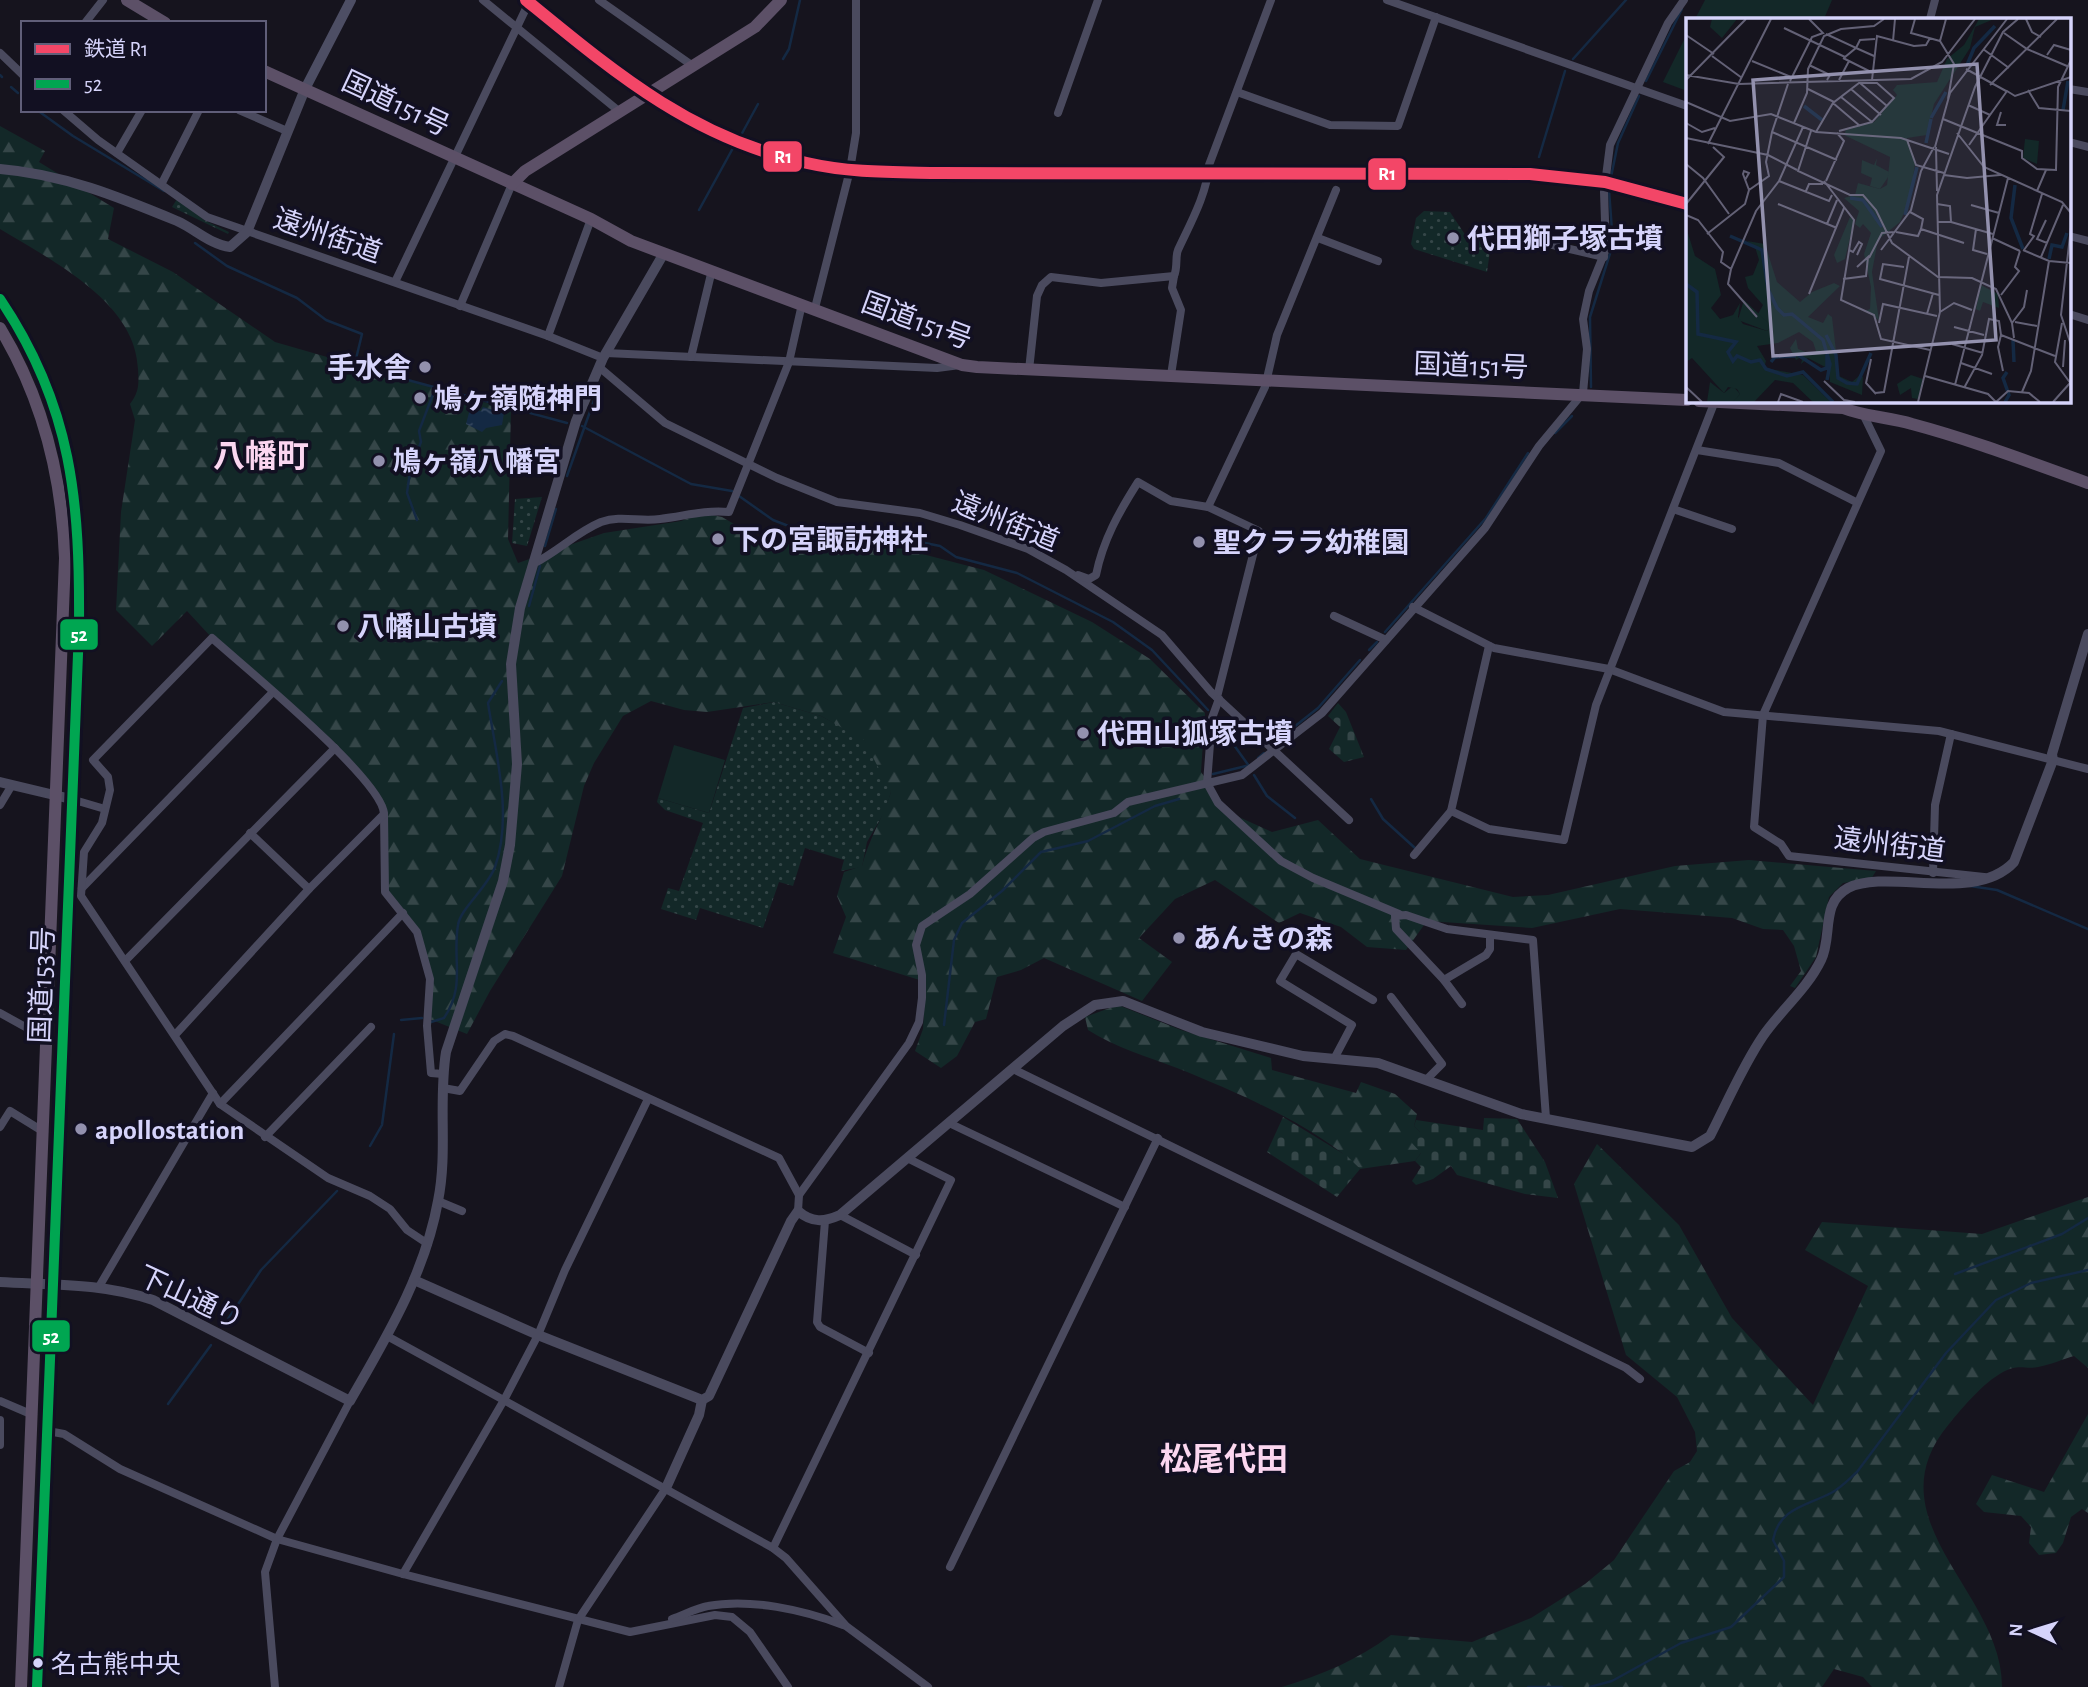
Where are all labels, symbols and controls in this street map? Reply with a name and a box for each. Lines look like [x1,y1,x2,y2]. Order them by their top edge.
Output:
inset map [1686,18,2070,402]
legend [21,21,266,112]
text: 鉄道 R1 [84,38,148,60]
street label: 国道151号 [337,66,454,142]
text: 52 [84,74,102,95]
line badge: R1 [762,140,803,173]
text: R1 [774,148,792,167]
line badge: R1 [1367,157,1407,191]
text: R1 [1378,165,1396,184]
street label: 遠州街道 [270,204,386,268]
place label: 代田獅子塚古墳 [1467,224,1663,254]
marker: 代田獅子塚古墳 [1445,230,1461,246]
street label: 国道151号 [858,287,976,355]
street label: 国道151号 [1413,349,1529,383]
place label: 手水舎 [327,353,411,383]
marker: 手水舎 [417,359,433,375]
place label: 鳩ヶ嶺随神門 [434,384,602,414]
marker: 鳩ヶ嶺随神門 [412,390,428,406]
district label: 八幡町 [213,439,309,473]
place label: 鳩ヶ嶺八幡宮 [393,447,561,477]
marker: 鳩ヶ嶺八幡宮 [371,453,387,469]
street label: 遠州街道 [948,487,1063,557]
place label: 下の宮諏訪神社 [732,525,928,555]
place label: 聖クララ幼稚園 [1213,528,1409,558]
marker: 下の宮諏訪神社 [710,531,726,547]
marker: 聖クララ幼稚園 [1191,534,1207,550]
place label: 八幡山古墳 [357,612,497,642]
line badge: 52 [59,618,99,651]
marker: 八幡山古墳 [335,618,351,634]
text: 52 [70,626,88,645]
place label: 代田山狐塚古墳 [1097,719,1293,749]
marker: 代田山狐塚古墳 [1075,725,1091,741]
street label: 遠州街道 [1832,823,1947,867]
place label: あんきの森 [1193,924,1333,954]
street label: 国道153号 [25,926,59,1044]
marker: あんきの森 [1171,930,1187,946]
place label: apollostation [95,1117,244,1145]
marker: apollostation [73,1121,89,1137]
street label: 下山通り [133,1261,248,1335]
line badge: 52 [31,1319,71,1353]
text: 52 [42,1328,60,1347]
district label: 松尾代田 [1160,1442,1288,1476]
north arrow [1997,1596,2067,1666]
text: N [2007,1623,2026,1637]
place label: 名古熊中央 [51,1651,181,1678]
marker: 名古熊中央 [31,1656,45,1670]

